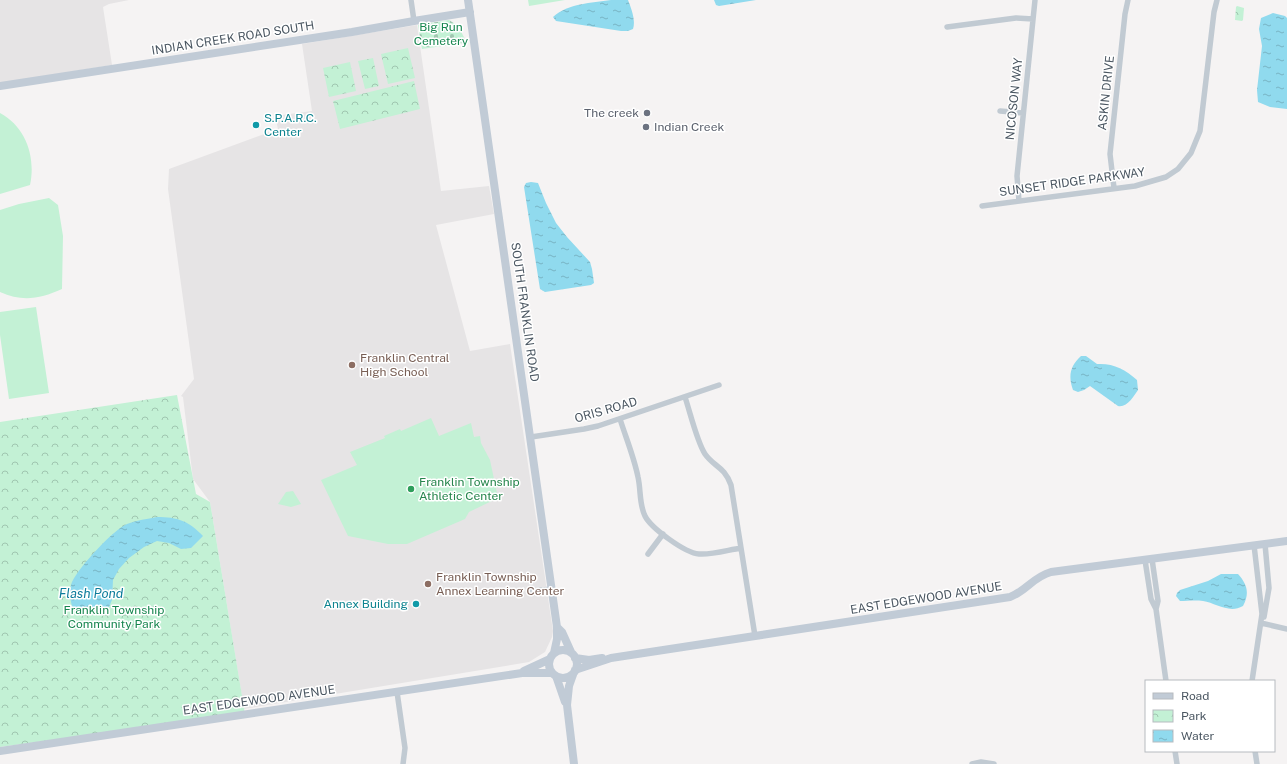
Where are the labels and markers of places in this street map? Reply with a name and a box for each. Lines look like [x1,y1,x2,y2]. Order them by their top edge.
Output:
place label: The creek [584,106,639,120]
marker: The creek [642,108,652,118]
place label: S.P.A.R.C. Center [264,111,317,139]
marker: S.P.A.R.C. Center [251,120,261,130]
place label: Indian Creek [654,120,724,134]
marker: Indian Creek [641,122,651,132]
place label: Franklin Central High School [360,351,450,379]
marker: Franklin Central High School [347,360,357,370]
place label: Franklin Township Athletic Center [419,475,520,503]
marker: Franklin Township Athletic Center [406,484,416,494]
place label: Franklin Township Annex Learning Center [436,570,564,598]
marker: Franklin Township Annex Learning Center [423,579,433,589]
place label: Annex Building [323,597,408,611]
marker: Annex Building [411,599,421,609]

